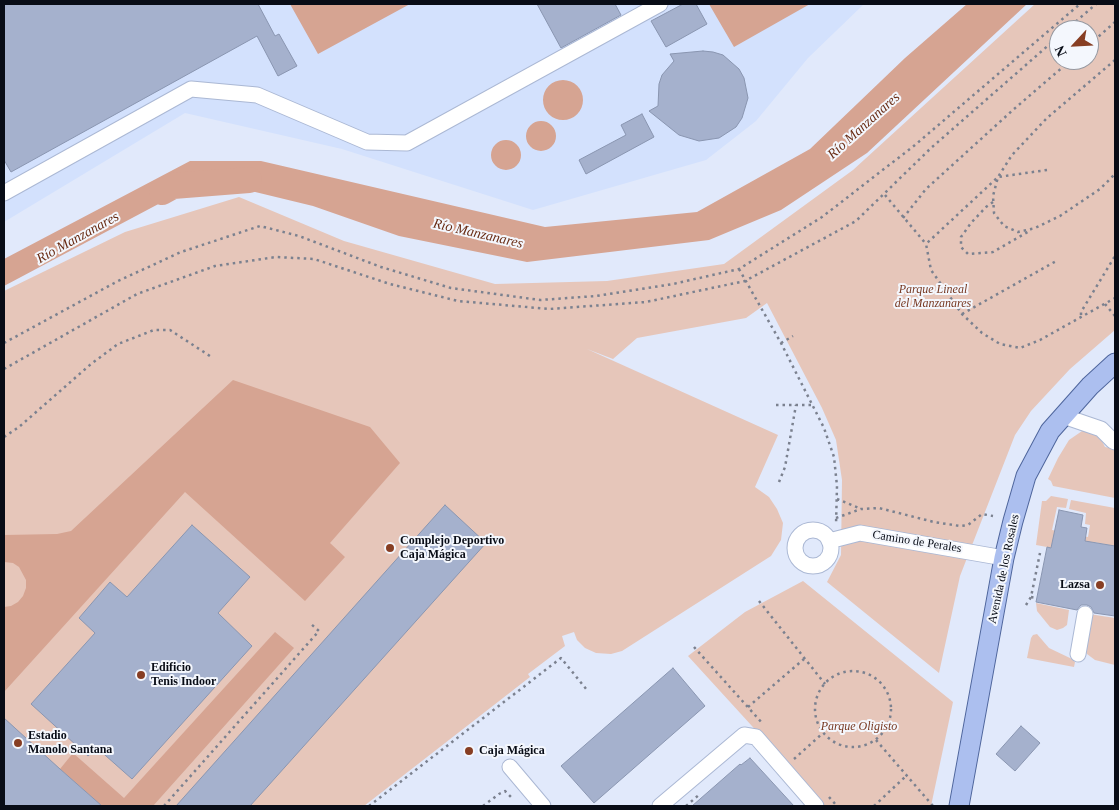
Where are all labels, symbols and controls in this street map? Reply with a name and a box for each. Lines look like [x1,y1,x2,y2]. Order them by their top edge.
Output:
north arrow [1049,20,1099,70]
text: N [1052,43,1070,59]
water label: Río Manzanares [824,89,904,163]
water label: Río Manzanares [34,208,122,268]
water label: Río Manzanares [431,216,525,252]
park label: Parque Lineal del Manzanares [895,283,971,311]
street label: Avenida de los Rosales [985,513,1023,625]
street label: Camino de Perales [871,528,963,556]
place label: Complejo Deportivo Caja Mágica [400,534,504,562]
marker: Complejo Deportivo Caja Mágica [384,542,396,554]
place label: Lazsa [1060,578,1090,592]
marker: Lazsa [1094,579,1106,591]
place label: Edificio Tenis Indoor [151,661,216,689]
marker: Edificio Tenis Indoor [135,669,147,681]
park label: Parque Oligisto [821,720,897,734]
place label: Estadio Manolo Santana [28,729,112,757]
marker: Estadio Manolo Santana [12,737,24,749]
place label: Caja Mágica [479,744,545,758]
marker: Caja Mágica [463,745,475,757]

